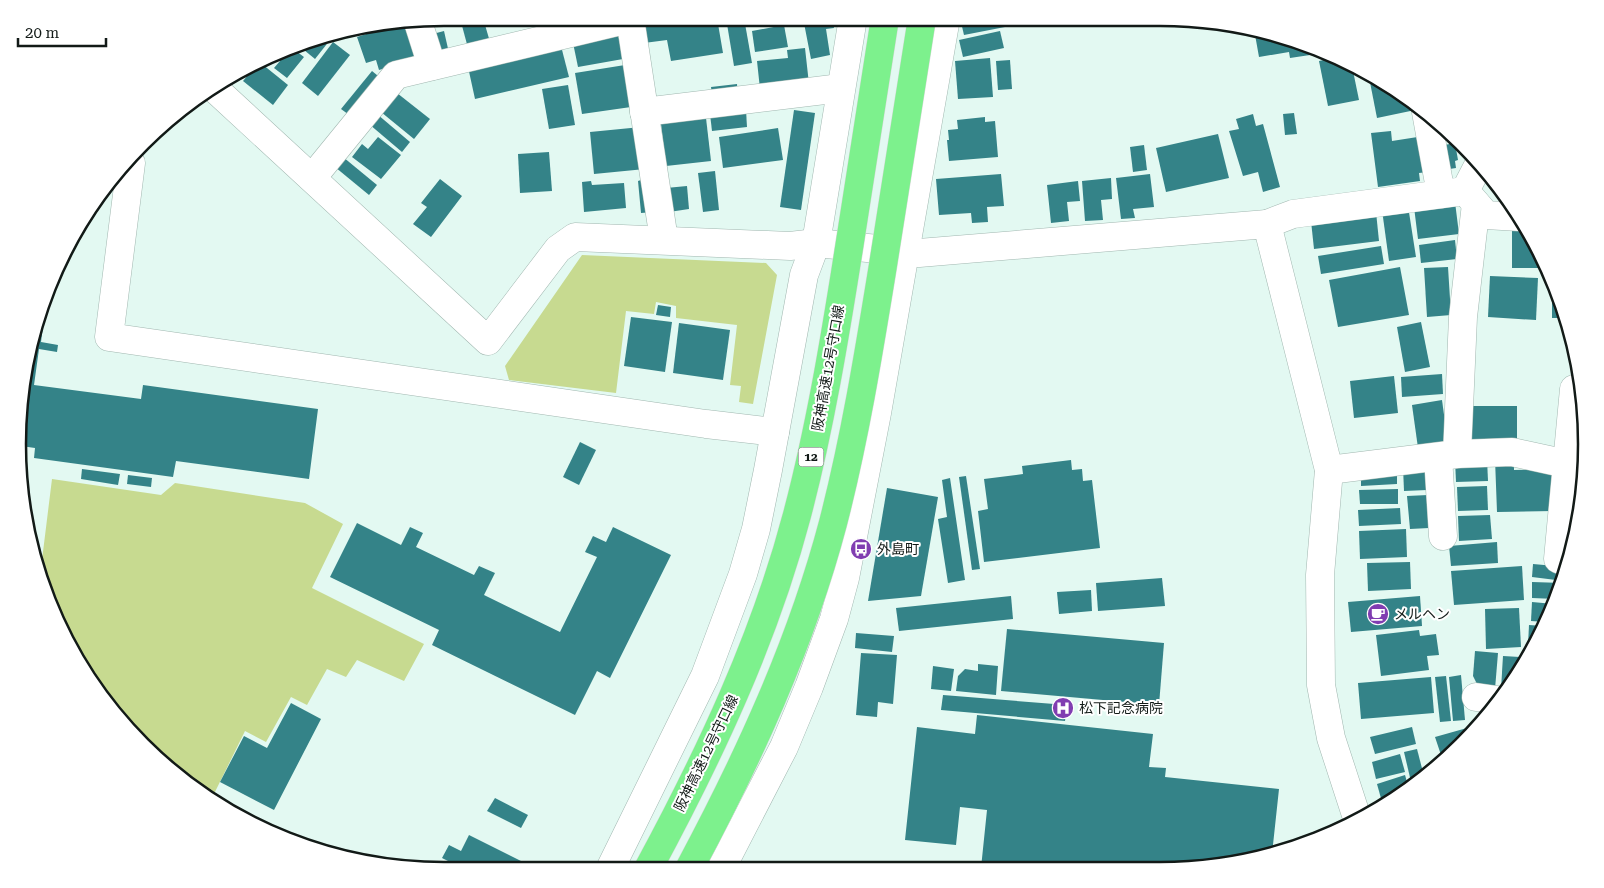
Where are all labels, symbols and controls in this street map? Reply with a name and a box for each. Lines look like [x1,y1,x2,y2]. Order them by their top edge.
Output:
scale bar [18,15,105,47]
text: 20 m [25,24,60,42]
street label: 阪神高速12号守口線 [809,304,847,432]
road number: 12 [798,448,824,467]
bus stop icon: 外島町 [849,537,873,561]
place label: 外島町 [877,541,919,557]
cafe icon: メルヘン [1366,602,1390,626]
place label: メルヘン [1394,606,1450,622]
street label: 阪神高速12号守口線 [671,692,741,814]
hospital icon: 松下記念病院 [1051,696,1075,720]
place label: 松下記念病院 [1079,700,1163,716]

